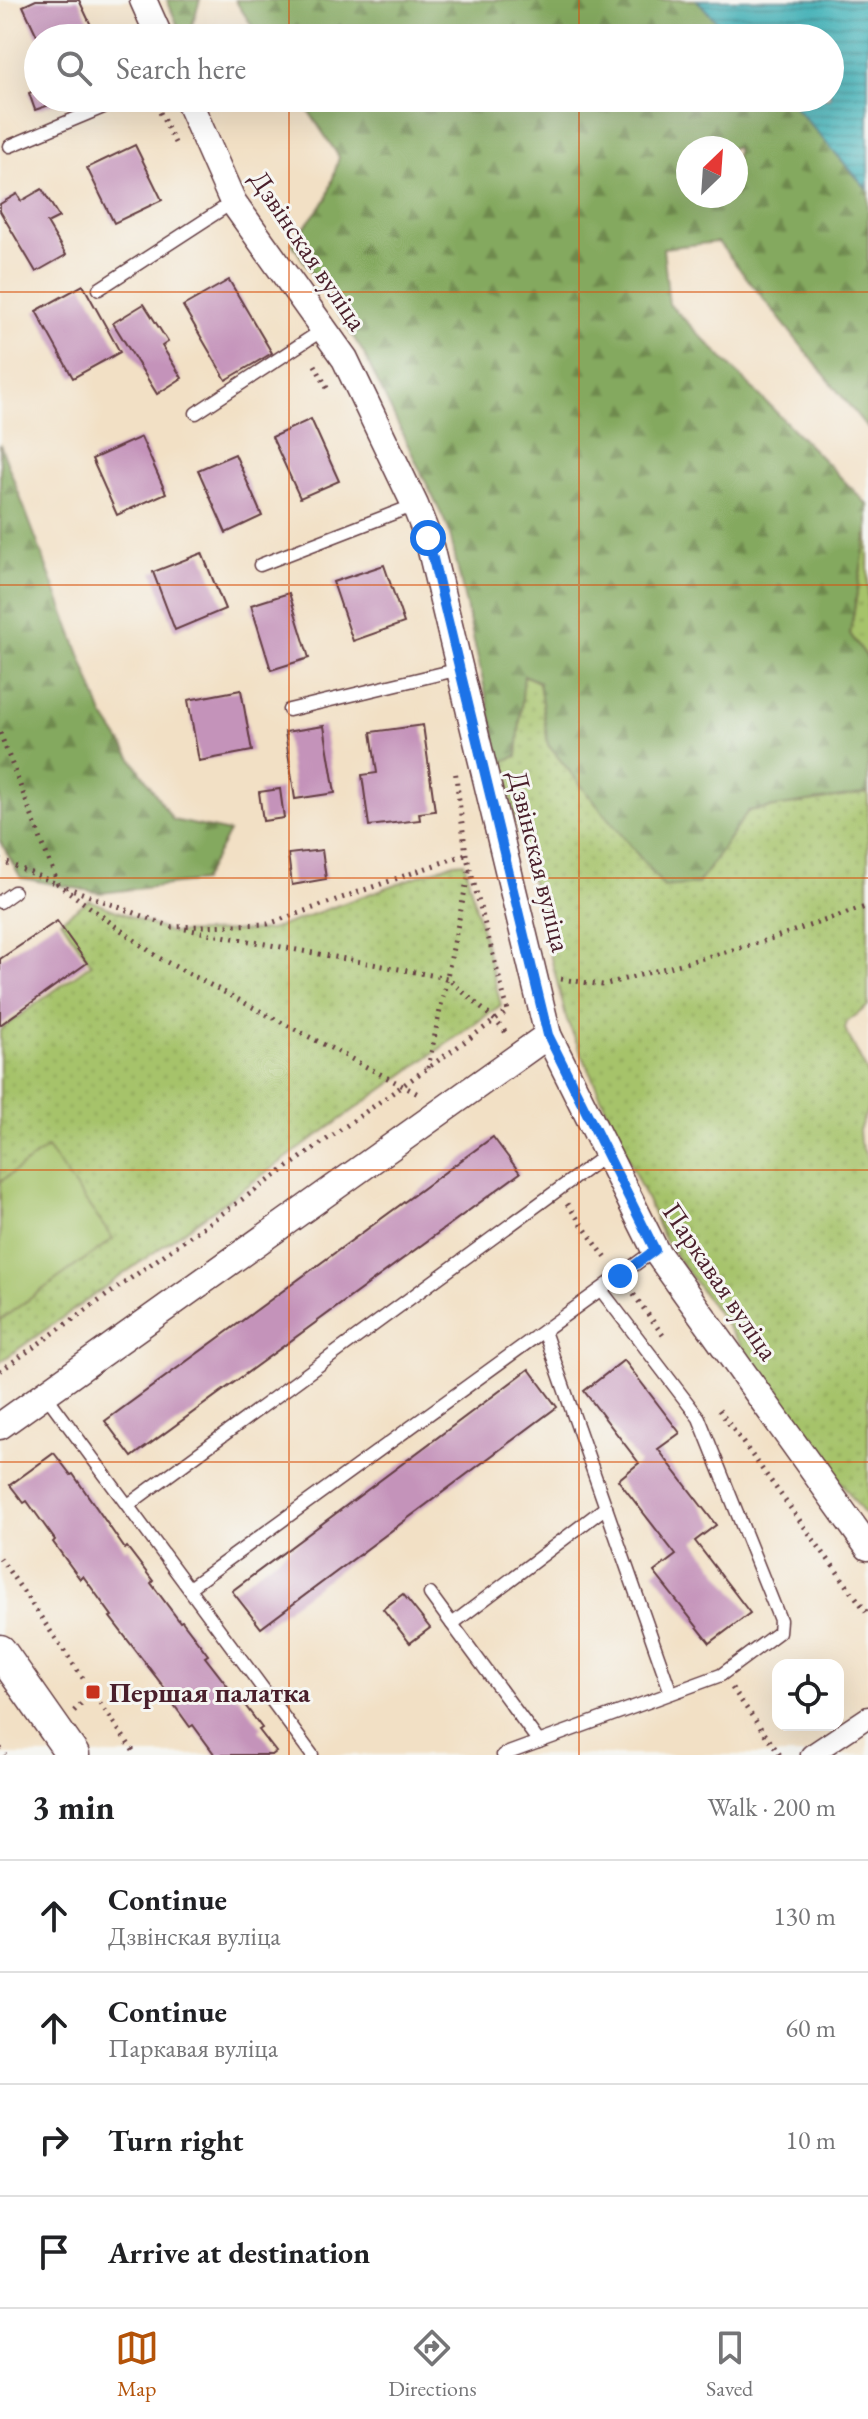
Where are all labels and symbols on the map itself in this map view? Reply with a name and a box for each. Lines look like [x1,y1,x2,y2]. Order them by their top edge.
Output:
north arrow [676,136,748,208]
street label: Дзвінская вуліца [242,163,376,338]
route start [410,520,446,556]
street label: Дзвінская вуліца [500,766,580,956]
street label: Паркавая вуліца [655,1195,788,1368]
route end [602,1258,638,1294]
place label: Першая палатка [109,1674,311,1710]
marker: Першая палатка [84,1683,102,1701]

